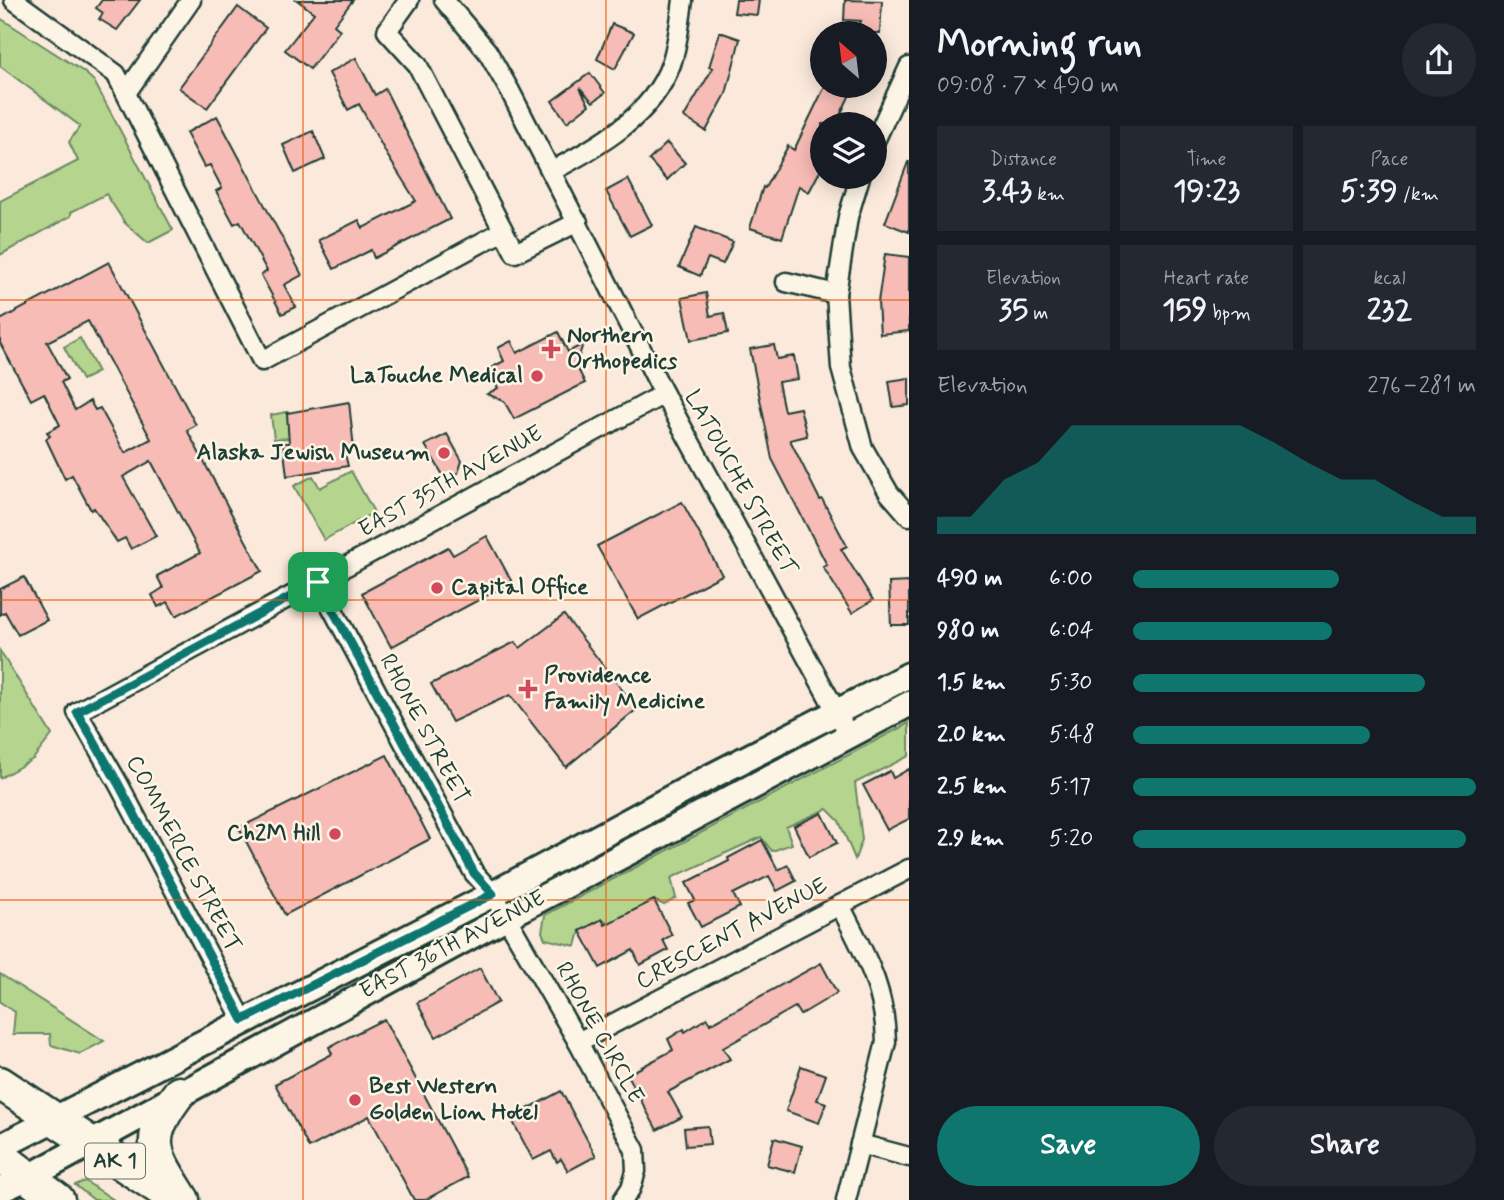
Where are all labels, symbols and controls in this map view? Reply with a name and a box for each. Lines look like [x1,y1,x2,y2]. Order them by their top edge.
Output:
text: Morning run [937,20,1142,69]
north arrow [810,21,887,98]
map controls [810,21,887,189]
button: share [1402,23,1476,97]
text: 09:08 · 7 × 490 m [937,71,1119,101]
button: layers [810,112,887,189]
text: Distance [990,147,1057,172]
text: Time [1187,147,1226,172]
text: Pace [1371,147,1408,172]
text: 3.43 [982,172,1032,211]
text: 19:23 [1173,172,1240,211]
text: 5:39 [1340,172,1398,211]
text: km [1032,182,1065,207]
text: /km [1398,182,1439,207]
text: Elevation [986,266,1061,291]
text: Heart rate [1164,266,1249,291]
text: kcal [1374,266,1405,291]
text: 35 [999,291,1028,330]
text: 159 [1162,291,1207,330]
text: 232 [1367,291,1412,330]
text: m [1028,301,1048,326]
text: bpm [1207,301,1251,326]
place label: Northern Orthopedics [567,321,678,377]
marker: Northern Orthopedics [541,339,561,359]
place label: LaTouche Medical [350,361,523,391]
marker: LaTouche Medical [529,368,545,384]
text: Elevation [937,371,1028,401]
text: 276–281 m [1367,371,1476,401]
street label: LATOUCHE STREET [677,385,804,582]
street label: EAST 35TH AVENUE [354,419,548,545]
place label: Alaska Jewish Museum [196,438,430,468]
marker: Alaska Jewish Museum [436,445,452,461]
pin [288,552,348,612]
icon: arrive [299,563,337,601]
text: 490 m [937,564,1002,594]
text: 6:00 [1049,564,1093,594]
place label: Capital Office [451,573,589,603]
marker: Capital Office [429,580,445,596]
text: 980 m [937,616,999,646]
text: 6:04 [1049,616,1094,646]
street label: RHONE STREET [372,649,476,809]
place label: Providence Family Medicine [544,661,706,717]
text: 1.5 km [937,668,1006,698]
text: 5:30 [1049,668,1093,698]
marker: Providence Family Medicine [518,679,538,699]
text: 2.0 km [937,720,1006,750]
text: 5:48 [1049,720,1095,750]
street label: COMMERCE STREET [118,750,248,958]
text: 2.5 km [937,772,1007,802]
text: 5:17 [1049,772,1091,802]
place label: Ch2M Hill [227,819,321,849]
text: 2.9 km [937,824,1004,854]
text: 5:20 [1049,824,1093,854]
marker: Ch2M Hill [327,826,343,842]
street label: CRESCENT AVENUE [631,871,833,997]
street label: EAST 36TH AVENUE [355,883,551,1007]
street label: RHONE CIRCLE [548,957,650,1109]
place label: Best Western Golden Lion Hotel [369,1072,538,1128]
marker: Best Western Golden Lion Hotel [347,1092,363,1108]
button: Save [937,1106,1200,1186]
button: Share [1214,1106,1476,1186]
road number: AK 1 [85,1144,145,1178]

